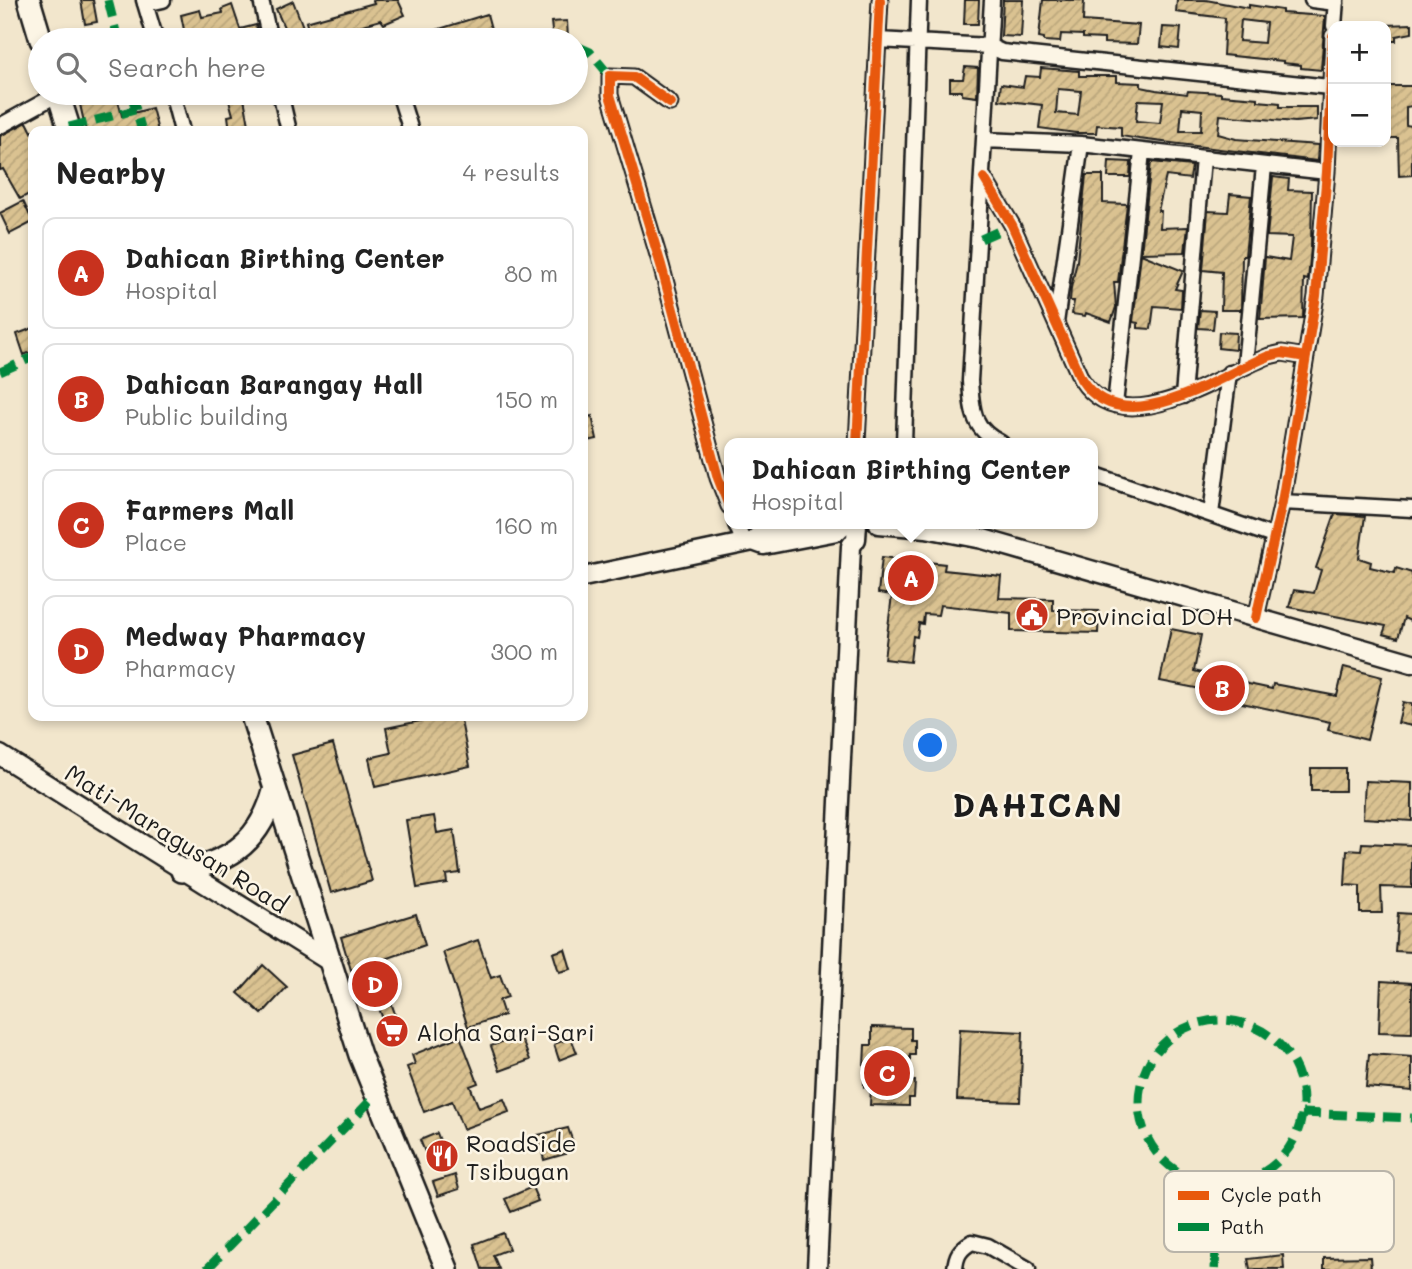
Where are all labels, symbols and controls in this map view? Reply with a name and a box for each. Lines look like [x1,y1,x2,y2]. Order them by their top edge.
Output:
map controls [1328,21,1391,147]
button: + [1328,21,1391,84]
search box [28,28,588,105]
icon: search [52,48,90,86]
text: Search here [108,50,266,84]
button: − [1328,84,1391,147]
text: Nearby [56,152,166,192]
text: 4 results [463,157,560,187]
text: Dahican Birthing Center [125,241,445,275]
text: A [73,258,89,288]
text: 80 m [504,258,558,288]
text: Hospital [125,275,218,305]
text: Dahican Barangay Hall [125,367,423,401]
text: B [73,384,89,414]
text: 150 m [494,384,558,414]
text: Public building [125,401,288,431]
popup [724,438,1098,529]
text: Dahican Birthing Center [751,452,1071,486]
text: Hospital [751,486,844,516]
text: Farmers Mall [125,493,294,527]
text: C [72,510,90,540]
text: 160 m [494,510,558,540]
text: Place [125,527,187,557]
pin: A [888,552,934,604]
public building icon: Provincial DOH [1013,596,1051,634]
place label: Provincial DOH [1056,600,1233,631]
text: Medway Pharmacy [125,619,366,653]
text: D [73,636,89,666]
text: 300 m [490,636,558,666]
text: Pharmacy [125,653,236,683]
pin: B [1199,662,1245,714]
your location [913,728,947,762]
street label: Mati-Maragusan Road [60,757,294,919]
district label: DAHICAN [952,783,1124,825]
pin: D [352,958,398,1010]
supermarket icon: Aloha Sari-Sari [373,1012,411,1050]
place label: Aloha Sari-Sari [416,1016,595,1047]
pin: C [864,1047,910,1099]
place label: RoadSide Tsibugan [466,1127,577,1186]
restaurant icon: RoadSide Tsibugan [423,1137,461,1175]
legend [1164,1171,1394,1252]
text: Cycle path [1221,1182,1321,1207]
text: Path [1221,1214,1264,1239]

